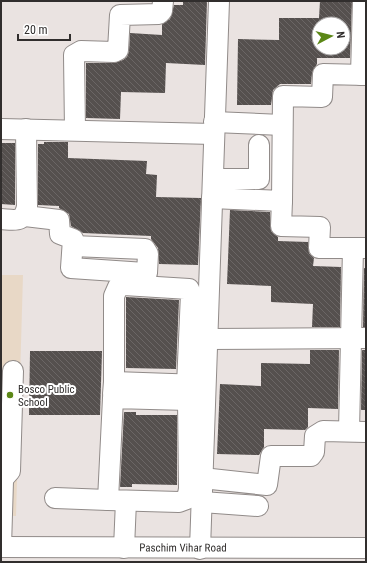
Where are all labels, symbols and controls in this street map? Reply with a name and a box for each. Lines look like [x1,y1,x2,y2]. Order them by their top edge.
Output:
scale bar [18,16,70,42]
north arrow [311,16,351,56]
text: 20 m [24,23,48,37]
text: N [334,31,347,39]
place label: Bosco Public School [18,383,75,409]
marker: Bosco Public School [5,390,15,400]
street label: Paschim Vihar Road [139,541,227,555]

